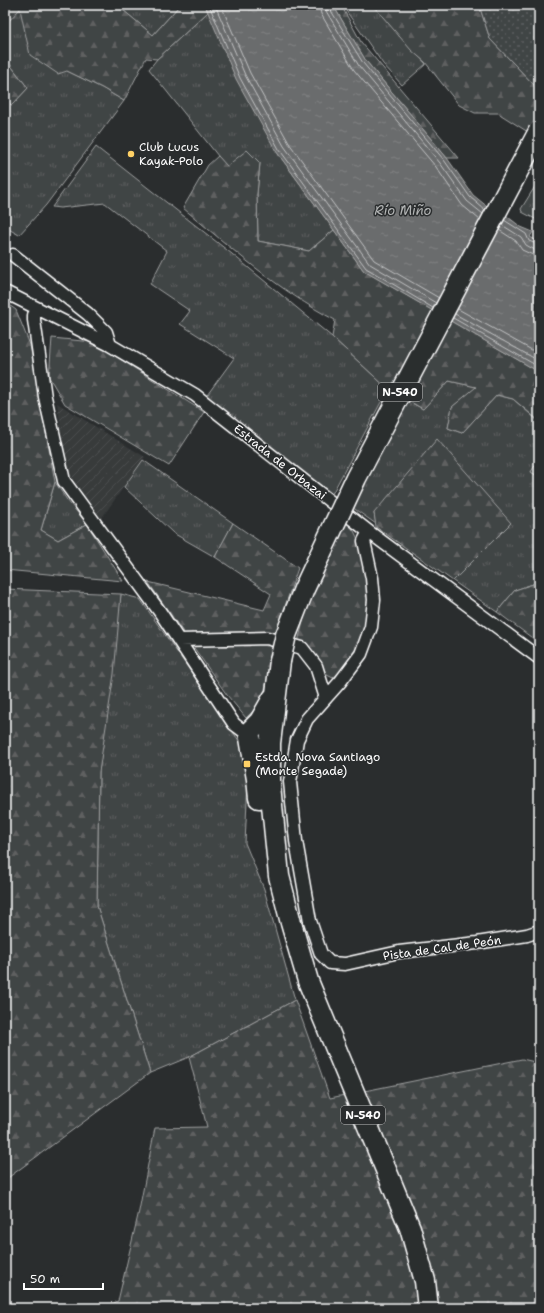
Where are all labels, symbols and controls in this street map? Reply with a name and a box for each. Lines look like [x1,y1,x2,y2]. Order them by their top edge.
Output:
place label: Club Lucus Kayak-Polo [139,139,203,169]
marker: Club Lucus Kayak-Polo [126,149,136,159]
water label: Río Miño [375,202,432,219]
road number: N-540 [378,383,422,401]
street label: Estrada de Orbazai [230,421,330,503]
place label: Estda. Nova Santiago (Monte Segade) [255,749,380,779]
marker: Estda. Nova Santiago (Monte Segade) [242,759,252,769]
street label: Pista de Cal de Peón [382,932,502,964]
road number: N-540 [341,1106,385,1124]
scale bar [24,1265,103,1291]
text: 50 m [30,1271,60,1287]

